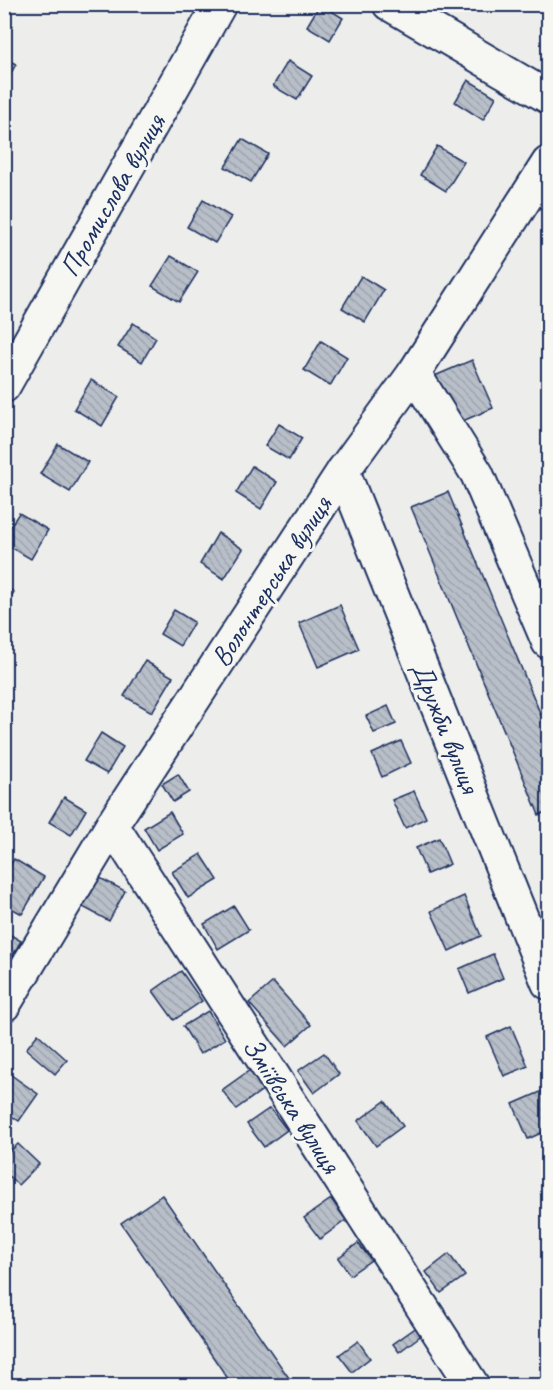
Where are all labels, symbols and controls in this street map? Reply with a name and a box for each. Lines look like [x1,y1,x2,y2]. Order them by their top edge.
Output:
street label: Промислова вулиця [51,107,173,283]
street label: Волонтерська вулиця [203,488,340,673]
street label: Дружби вулиця [404,657,489,800]
street label: Зміївська вулиця [235,1030,349,1180]

